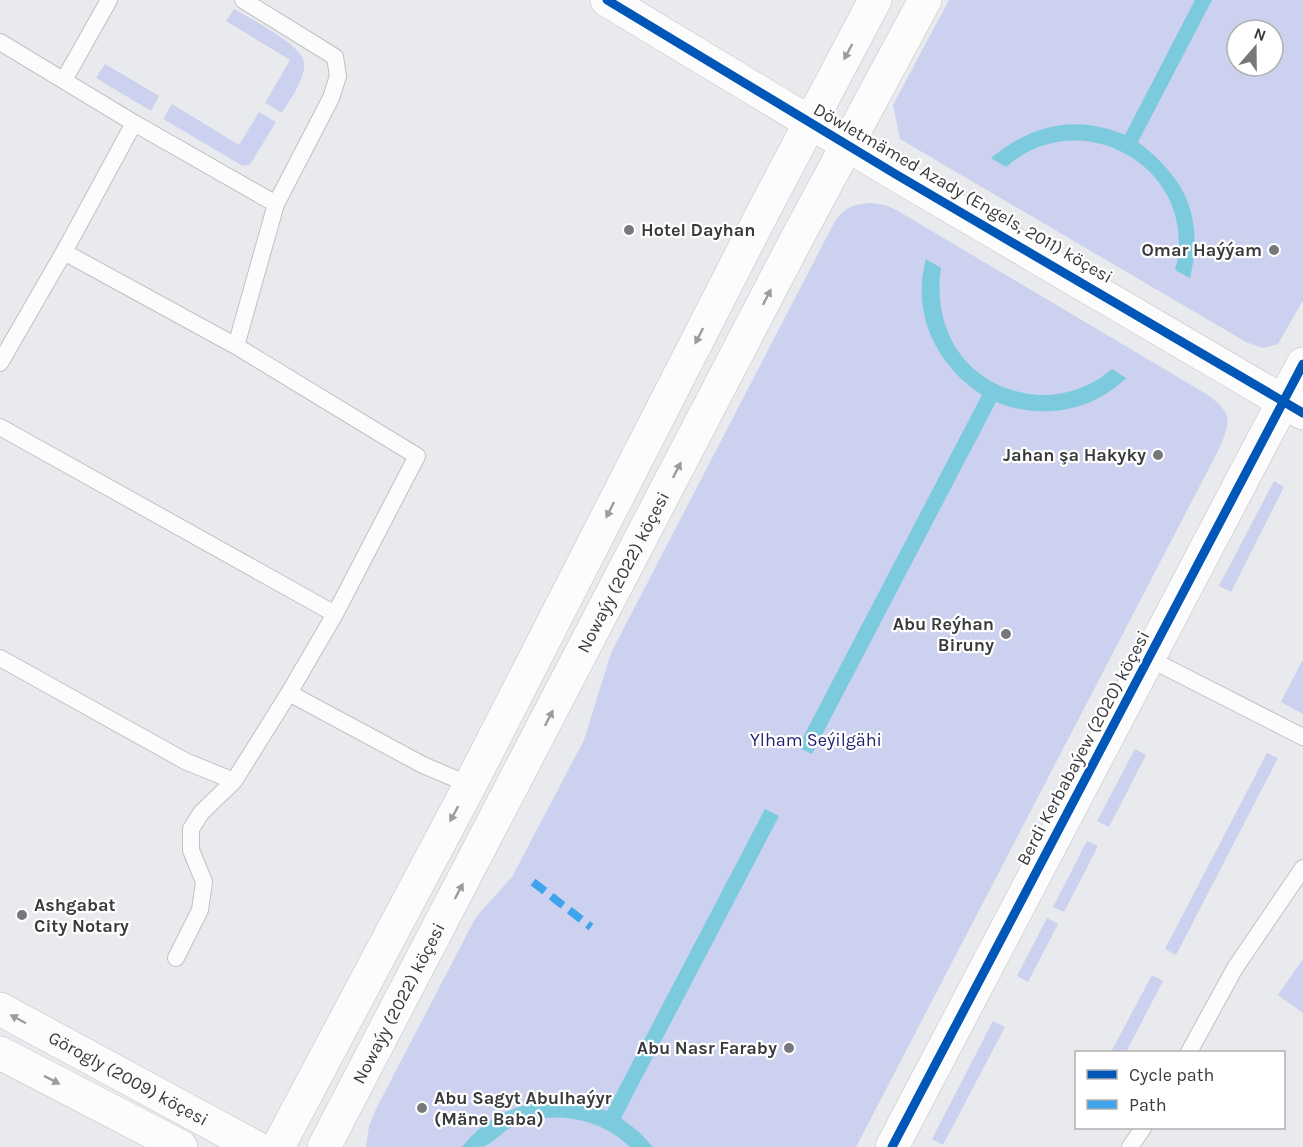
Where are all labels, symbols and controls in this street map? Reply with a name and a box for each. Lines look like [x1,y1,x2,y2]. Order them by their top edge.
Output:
north arrow [1225,18,1285,78]
text: N [1251,23,1269,45]
one-way arrow [843,44,853,61]
street label: Döwletmämed Azady (Engels, 2011) köçesi [809,98,1117,288]
place label: Hotel Dayhan [641,219,755,241]
marker: Hotel Dayhan [622,223,636,237]
place label: Omar Haýýam [1142,239,1262,261]
marker: Omar Haýýam [1267,243,1281,257]
one-way arrow [762,288,772,305]
one-way arrow [694,328,704,345]
place label: Jahan şa Hakyky [1003,444,1146,466]
marker: Jahan şa Hakyky [1151,448,1165,462]
one-way arrow [672,461,682,478]
street label: Nowaýy (2022) köçesi [572,488,674,657]
one-way arrow [606,501,616,519]
place label: Abu Reýhan Biruny [893,613,994,656]
marker: Abu Reýhan Biruny [999,627,1013,641]
street label: Berdi Kerbabaýew (2020) köçesi [1012,627,1154,869]
one-way arrow [544,709,554,726]
park label: Ylham Seýilgähi [750,729,882,751]
one-way arrow [449,806,459,823]
one-way arrow [454,882,464,899]
place label: Ashgabat City Notary [34,894,129,937]
marker: Ashgabat City Notary [15,908,29,922]
street label: Nowaýy (2022) köçesi [348,919,450,1088]
one-way arrow [10,1014,27,1024]
street label: Görogly (2009) köçesi [45,1026,212,1131]
place label: Abu Nasr Faraby [637,1037,777,1059]
marker: Abu Nasr Faraby [782,1041,796,1055]
legend [1075,1051,1285,1129]
text: Cycle path [1129,1064,1214,1086]
one-way arrow [44,1075,61,1085]
place label: Abu Sagyt Abulhaýyr (Mäne Baba) [434,1087,612,1130]
text: Path [1129,1094,1167,1116]
marker: Abu Sagyt Abulhaýyr (Mäne Baba) [415,1101,429,1115]

